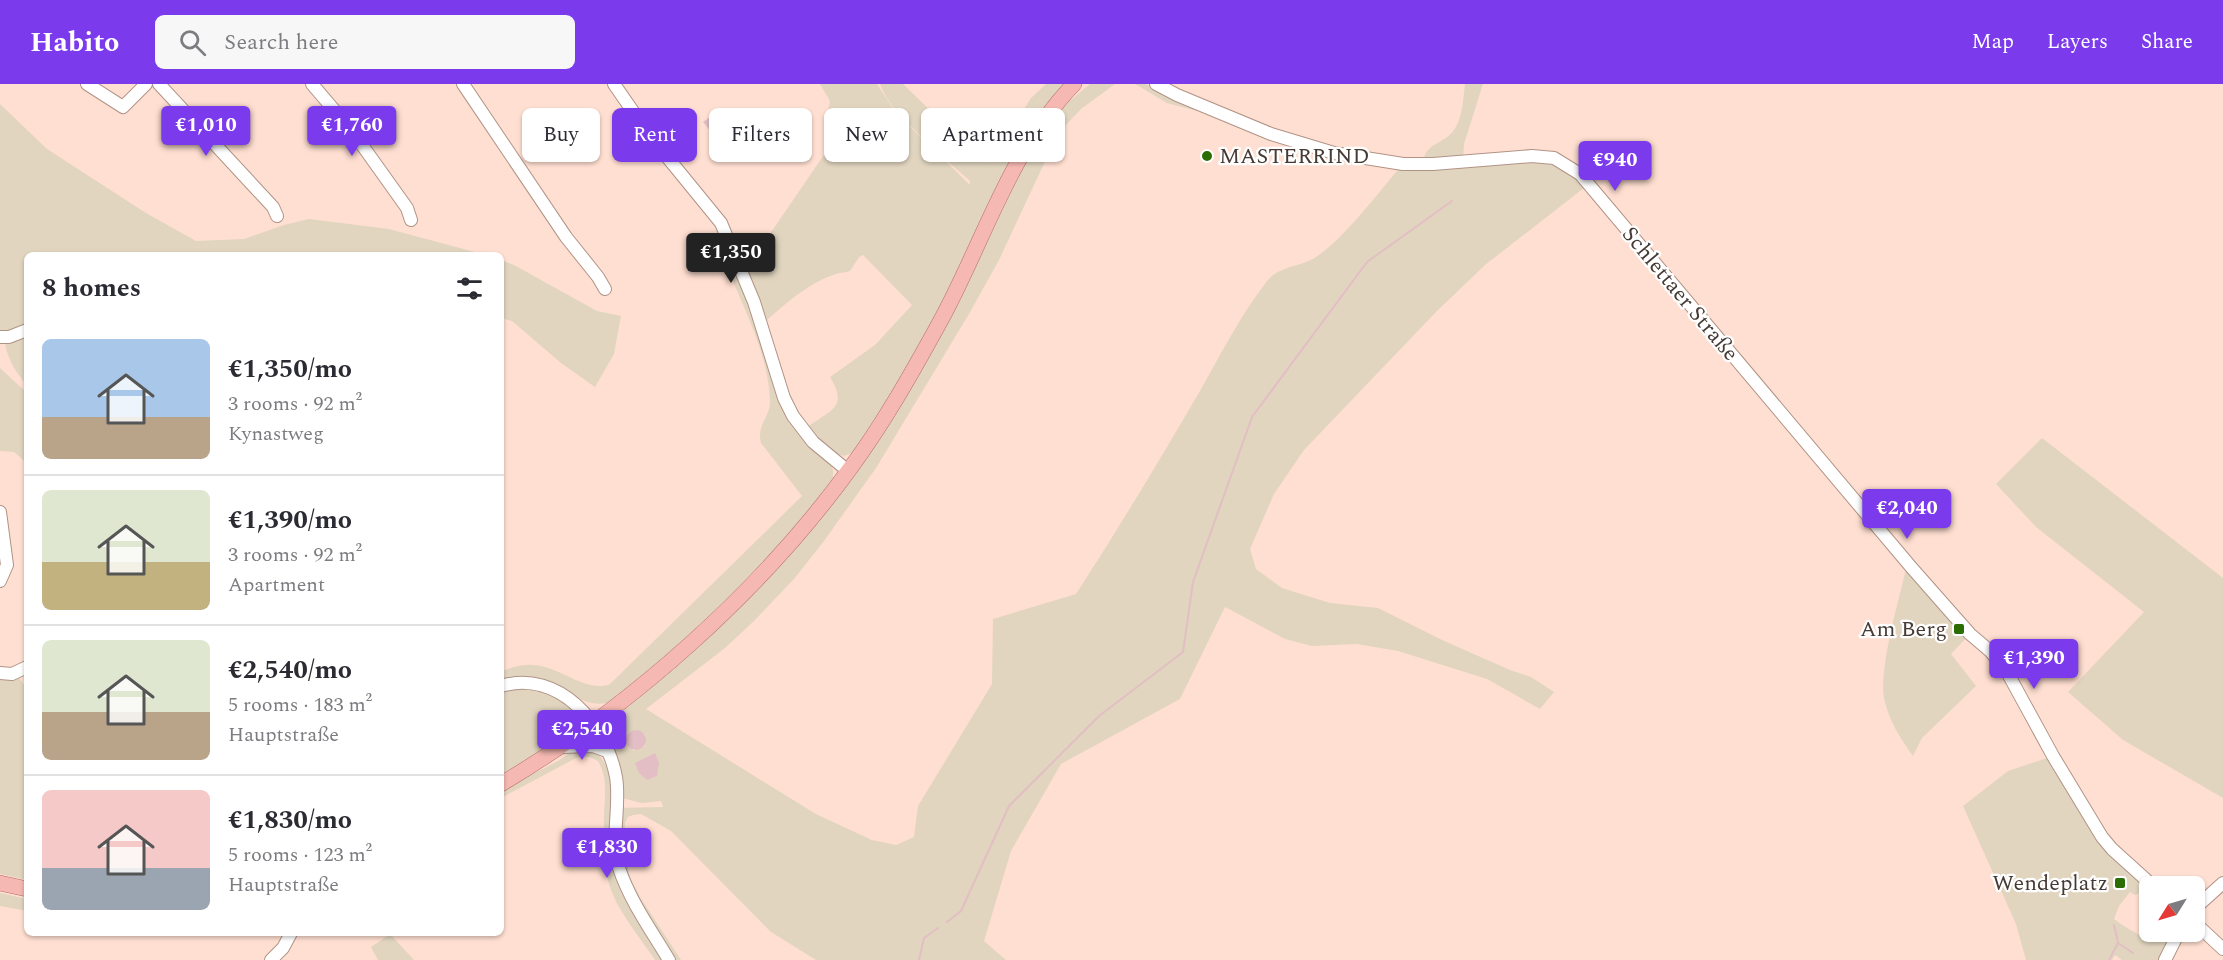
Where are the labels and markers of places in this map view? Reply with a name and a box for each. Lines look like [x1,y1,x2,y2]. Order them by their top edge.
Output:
pin: €1,010 [157,106,255,157]
pin: €1,760 [303,106,401,157]
place label: MASTERRIND [1219,140,1370,173]
pin: €940 [1579,141,1651,192]
marker: MASTERRIND [1200,149,1214,163]
pin: €1,350 [682,233,780,284]
pin: €2,040 [1858,489,1956,540]
place label: Am Berg [1860,613,1947,646]
marker: Am Berg [1952,622,1966,636]
pin: €1,390 [1985,639,2083,690]
pin: €2,540 [533,710,631,761]
pin: €1,830 [558,828,656,879]
place label: Wendeplatz [1992,867,2108,900]
marker: Wendeplatz [2113,876,2127,890]

